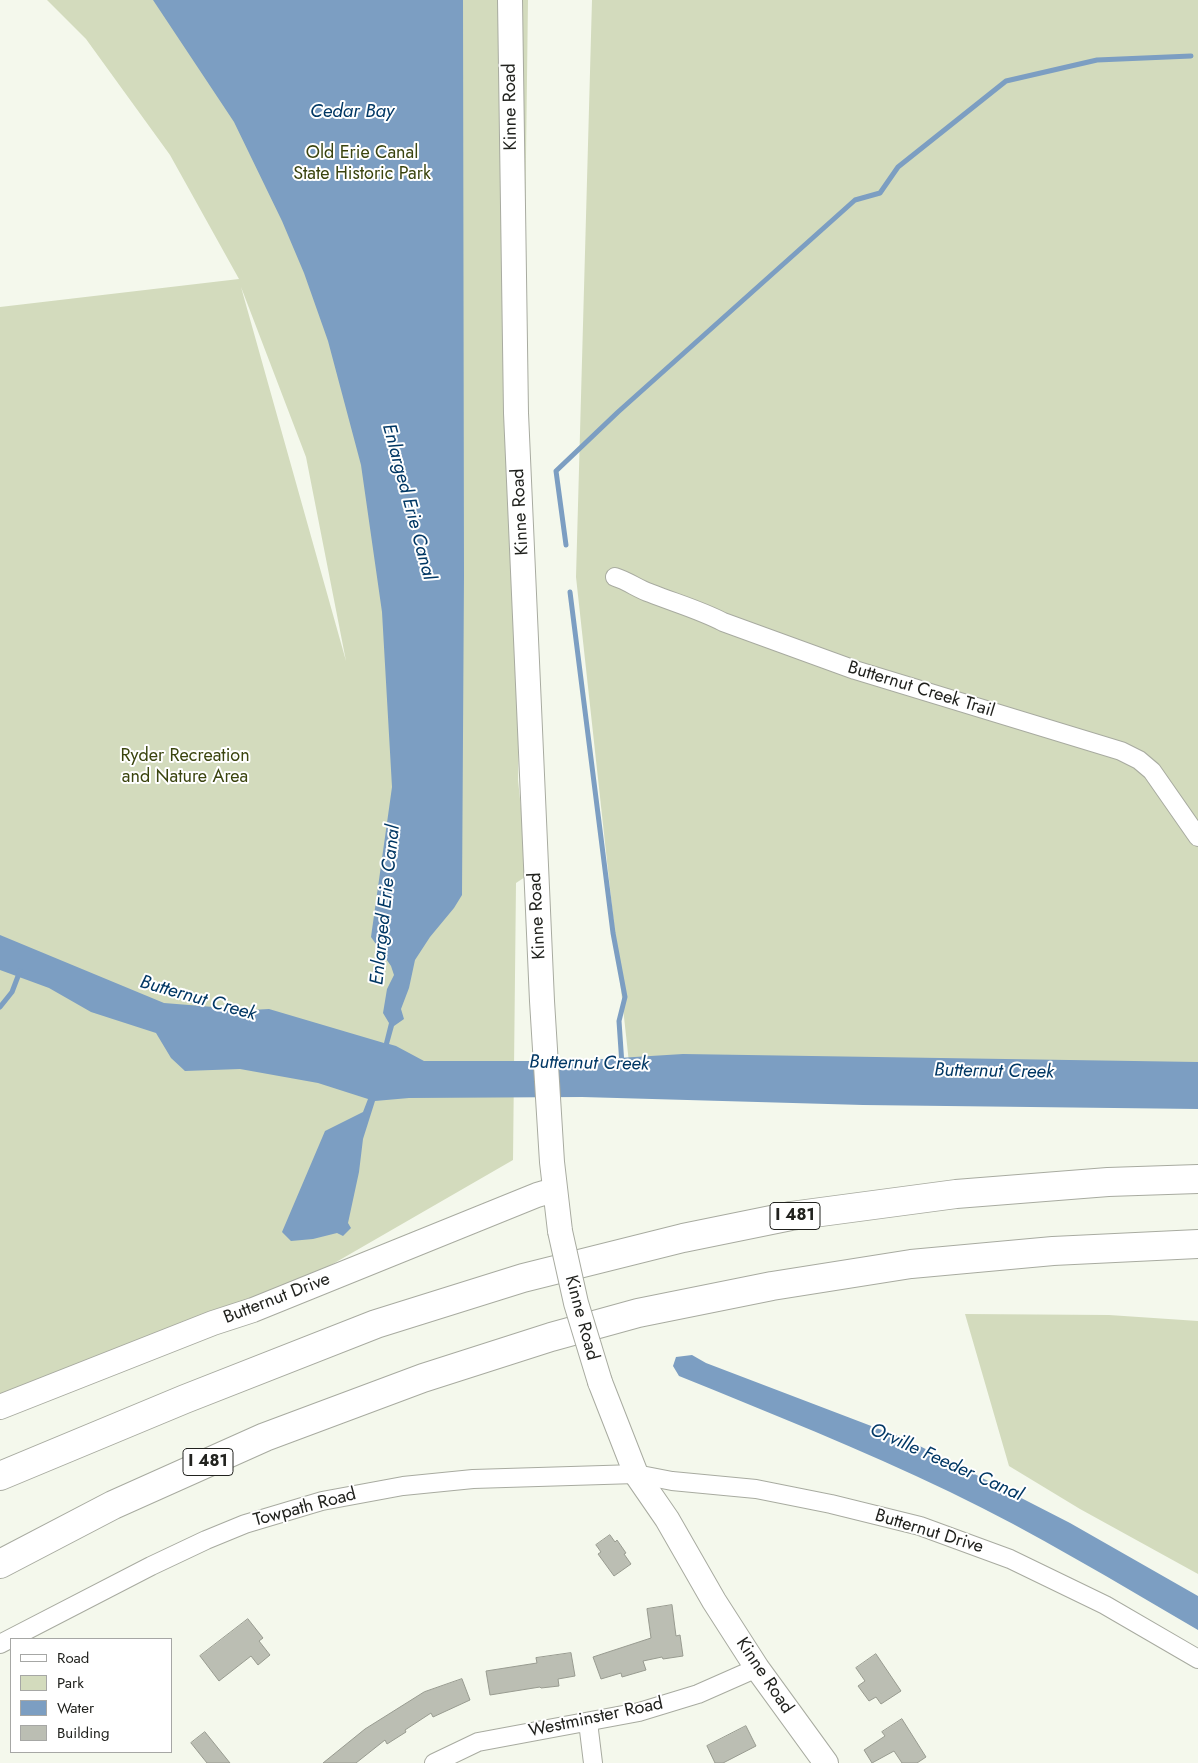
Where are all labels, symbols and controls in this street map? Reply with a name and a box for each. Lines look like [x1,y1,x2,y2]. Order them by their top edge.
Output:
street label: Kinne Road [499,63,523,151]
water label: Cedar Bay [310,101,394,123]
park label: Old Erie Canal State Historic Park [293,143,431,186]
water label: Enlarged Erie Canal [376,421,440,583]
street label: Kinne Road [508,468,534,556]
street label: Butternut Creek Trail [845,657,997,723]
park label: Ryder Recreation and Nature Area [120,746,250,789]
water label: Enlarged Erie Canal [366,824,406,986]
street label: Kinne Road [525,872,551,960]
water label: Butternut Creek [137,972,259,1026]
water label: Butternut Creek [529,1052,649,1076]
water label: Butternut Creek [934,1060,1054,1084]
road number: I 481 [770,1202,820,1230]
street label: Butternut Drive [221,1269,333,1329]
street label: Kinne Road [559,1273,603,1363]
water label: Orville Feeder Canal [866,1419,1026,1507]
road number: I 481 [183,1448,233,1475]
street label: Towpath Road [251,1484,359,1532]
street label: Butternut Drive [872,1505,986,1559]
street label: Kinne Road [731,1634,797,1718]
legend [10,1638,172,1753]
text: Road [57,1647,89,1669]
text: Park [57,1672,84,1694]
street label: Westminster Road [527,1693,665,1743]
text: Water [57,1697,94,1719]
text: Building [57,1722,109,1744]

